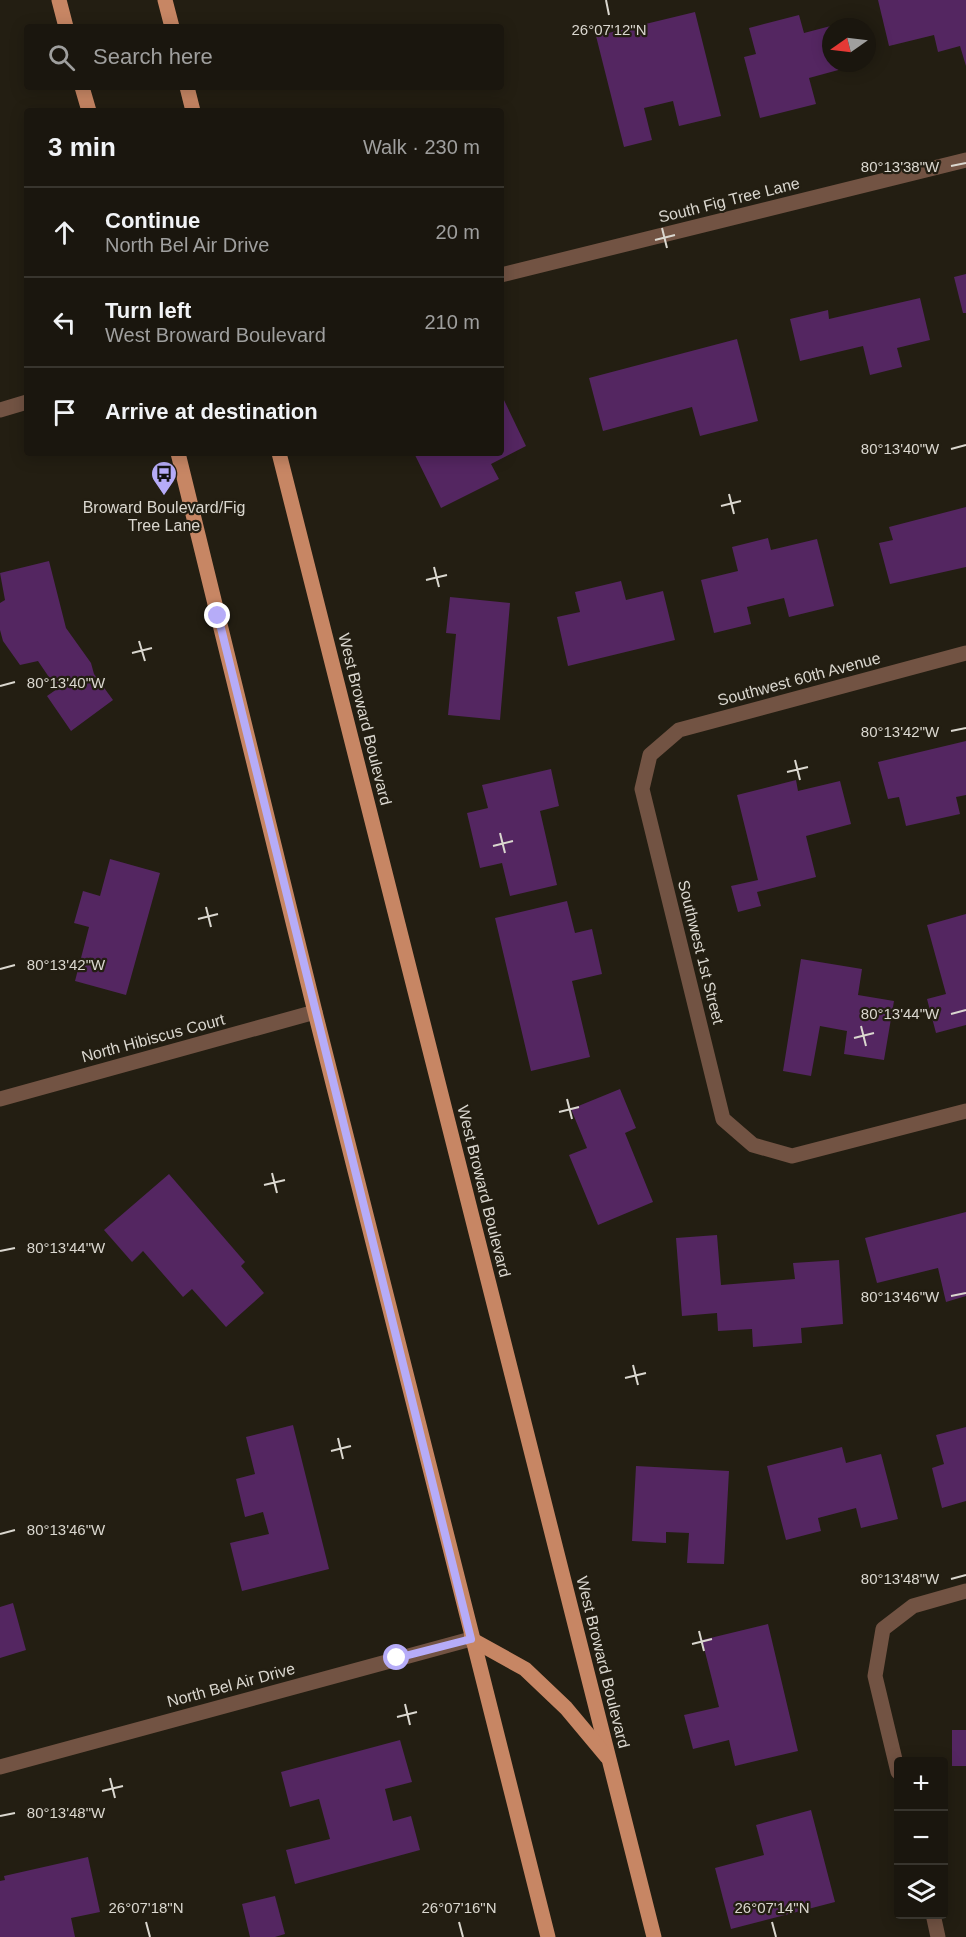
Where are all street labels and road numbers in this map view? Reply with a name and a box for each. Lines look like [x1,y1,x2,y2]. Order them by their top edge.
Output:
street label: South Fig Tree Lane [657,174,801,226]
street label: West Broward Boulevard [335,631,395,807]
street label: Southwest 60th Avenue [716,649,882,709]
street label: Southwest 1st Street [675,878,727,1026]
street label: North Hibiscus Court [80,1011,227,1065]
street label: West Broward Boulevard [454,1103,514,1279]
street label: West Broward Boulevard [573,1574,633,1750]
street label: North Bel Air Drive [165,1660,297,1710]

